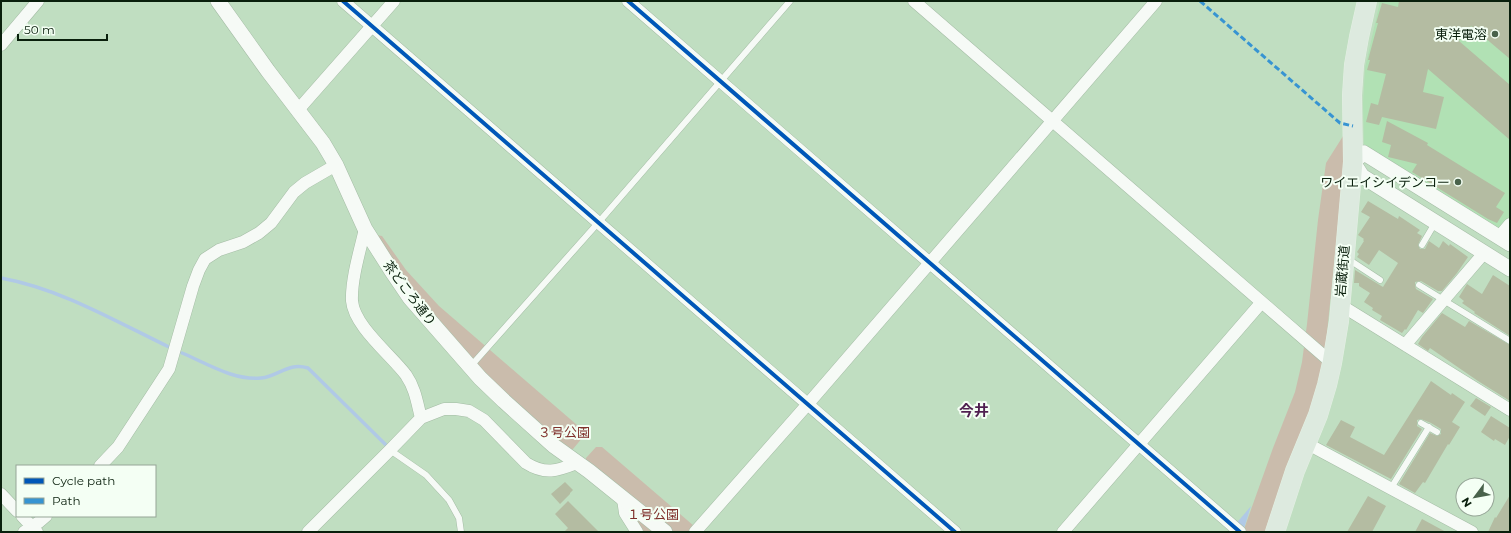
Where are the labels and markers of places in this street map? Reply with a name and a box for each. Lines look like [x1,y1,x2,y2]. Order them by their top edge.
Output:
place label: 東洋電溶 [1435,26,1487,42]
marker: 東洋電溶 [1490,29,1500,39]
place label: ワイエイシイデンコー [1320,174,1450,190]
marker: ワイエイシイデンコー [1453,177,1463,187]

